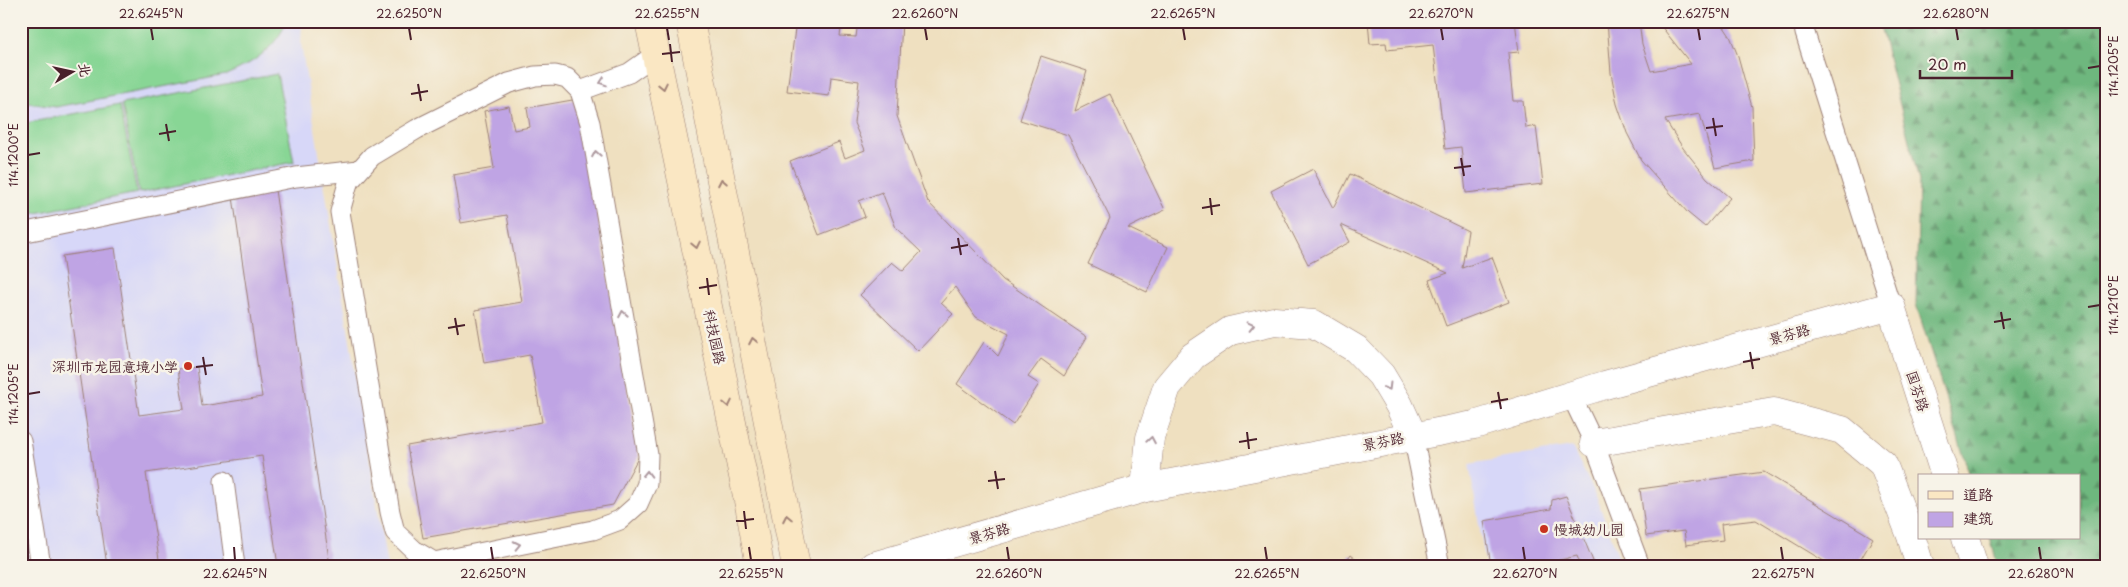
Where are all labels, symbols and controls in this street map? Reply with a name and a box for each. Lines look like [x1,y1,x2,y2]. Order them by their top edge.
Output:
text: 22.6245°N [119,4,183,22]
text: 22.6250°N [376,4,442,22]
text: 22.6255°N [634,4,700,22]
text: 22.6260°N [892,4,958,22]
text: 22.6265°N [1150,4,1216,22]
text: 22.6270°N [1408,4,1474,22]
text: 22.6275°N [1666,4,1730,22]
text: 22.6280°N [1923,4,1989,22]
text: 114.1205°E [2104,35,2122,97]
north arrow [48,48,98,98]
scale bar [1920,48,2013,80]
text: 20 m [1928,52,1967,75]
text: 北 [74,61,97,78]
one-way arrow [600,77,608,87]
one-way arrow [657,82,668,90]
text: 114.1200°E [4,123,22,187]
one-way arrow [591,150,601,158]
one-way arrow [717,177,727,186]
one-way arrow [690,241,700,250]
text: 114.1210°E [2104,275,2122,335]
street label: 科技园路 [699,307,731,367]
one-way arrow [619,310,629,318]
street label: 景芬路 [1766,318,1812,350]
one-way arrow [1247,321,1256,332]
one-way arrow [748,337,759,345]
place label: 深圳市龙园意境小学 [52,356,178,377]
marker: 深圳市龙园意境小学 [182,360,194,372]
text: 114.1205°E [4,363,22,425]
street label: 国芬路 [1902,368,1934,414]
one-way arrow [1382,382,1392,391]
one-way arrow [723,400,733,409]
street label: 景芬路 [1360,427,1406,455]
one-way arrow [1145,435,1155,444]
one-way arrow [642,470,652,478]
legend [1918,474,2080,540]
text: 道路 [1963,482,1993,505]
text: 建筑 [1963,506,1993,529]
one-way arrow [783,513,793,522]
street label: 景芬路 [966,517,1012,549]
place label: 慢城幼儿园 [1554,519,1624,540]
marker: 慢城幼儿园 [1538,523,1550,535]
one-way arrow [512,541,521,551]
text: 22.6245°N [203,564,267,582]
text: 22.6250°N [460,564,526,582]
text: 22.6255°N [718,564,784,582]
text: 22.6260°N [976,564,1042,582]
text: 22.6265°N [1234,564,1300,582]
text: 22.6270°N [1492,564,1558,582]
text: 22.6275°N [1751,564,1815,582]
text: 22.6280°N [2008,564,2074,582]

